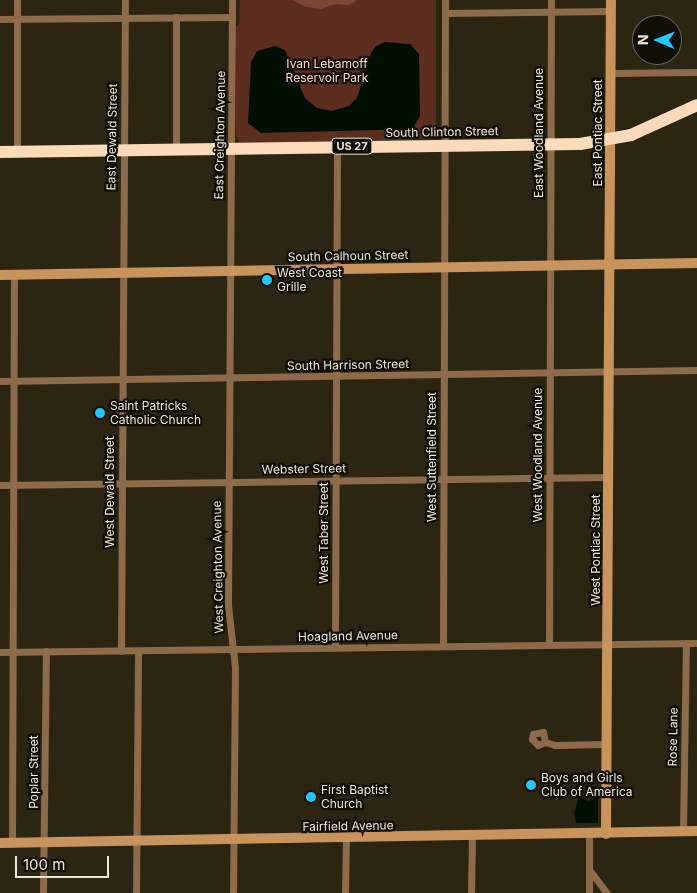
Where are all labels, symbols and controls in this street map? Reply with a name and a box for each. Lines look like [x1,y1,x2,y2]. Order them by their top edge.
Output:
north arrow [632,15,682,65]
text: N [634,34,651,45]
park label: Ivan Lebamoff Reservoir Park [286,57,368,85]
street label: East Woodland Avenue [532,68,546,198]
street label: East Creighton Avenue [212,71,228,199]
street label: East Pontiac Street [591,79,605,187]
street label: East Dewald Street [104,83,120,191]
street label: South Clinton Street [385,124,499,140]
road number: US 27 [331,138,373,154]
street label: South Calhoun Street [288,248,408,264]
place label: West Coast Grille [277,266,342,294]
marker: West Coast Grille [261,274,273,286]
street label: South Harrison Street [287,357,409,373]
street label: West Woodland Avenue [531,388,545,522]
street label: West Suttenfield Street [425,392,439,522]
place label: Saint Patricks Catholic Church [110,399,201,427]
marker: Saint Patricks Catholic Church [94,407,106,419]
street label: West Dewald Street [103,436,117,548]
street label: Webster Street [262,461,346,477]
street label: West Taber Street [317,482,331,584]
street label: West Pontiac Street [589,494,603,606]
street label: West Creighton Avenue [210,500,226,634]
street label: Hoagland Avenue [298,628,398,644]
street label: Rose Lane [665,707,681,767]
street label: Poplar Street [27,735,41,809]
place label: Boys and Girls Club of America [541,771,633,799]
marker: Boys and Girls Club of America [525,779,537,791]
place label: First Baptist Church [321,783,388,811]
marker: First Baptist Church [305,791,317,803]
street label: Fairfield Avenue [302,818,394,834]
scale bar [18,846,111,878]
text: 100 m [23,855,65,874]

